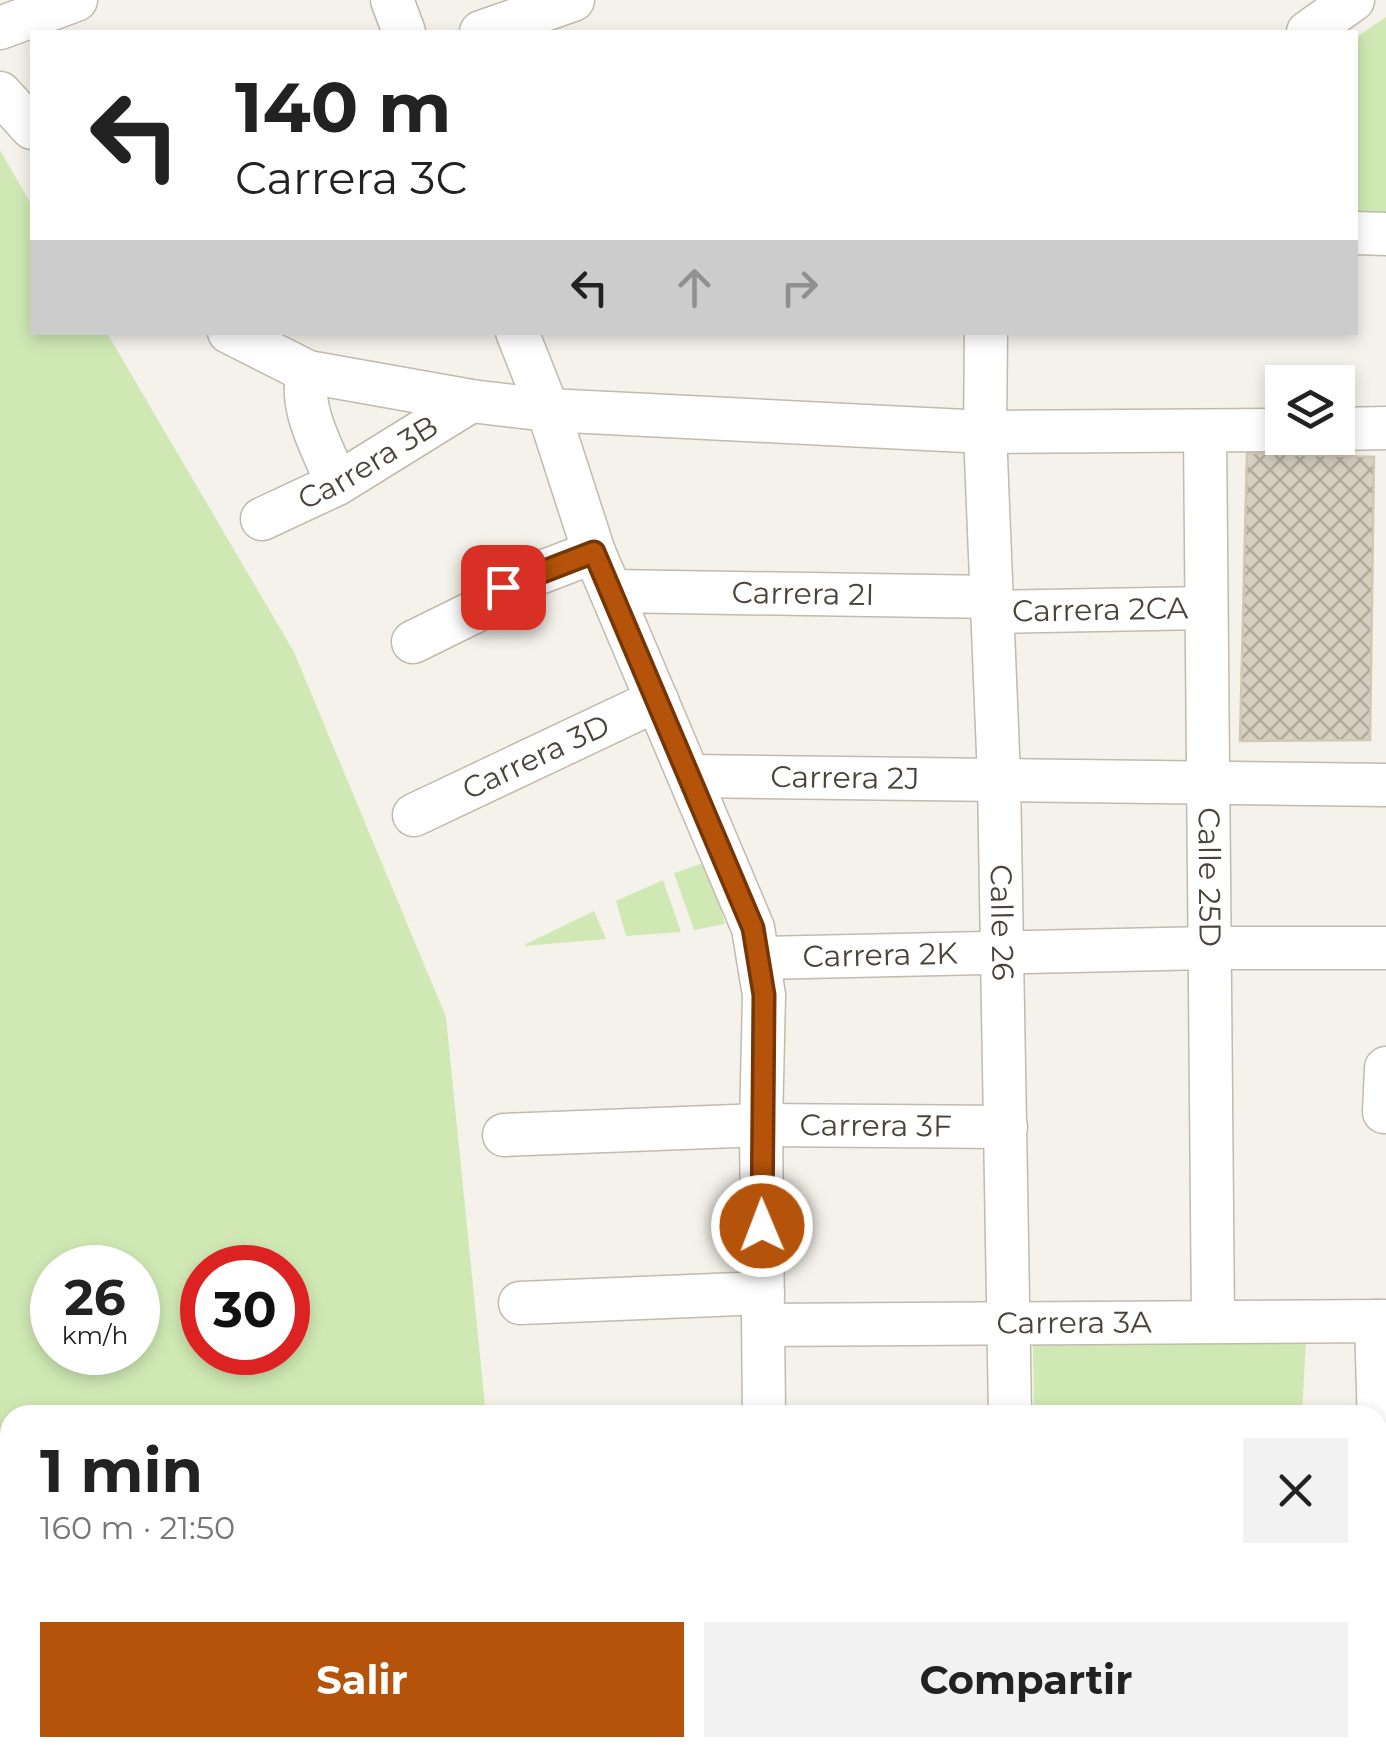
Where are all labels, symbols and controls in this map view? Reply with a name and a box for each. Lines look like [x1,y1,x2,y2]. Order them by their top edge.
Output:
text: 140 m [235,64,451,150]
icon: left [70,70,200,200]
text: Carrera 3C [235,150,467,205]
icon: left [562,260,617,315]
icon: ahead [667,260,722,315]
icon: right [772,260,827,315]
map controls [1265,365,1355,455]
button: layers [1265,365,1355,455]
street label: Carrera 3B [292,407,445,518]
pin [461,545,546,630]
icon: arrive [476,560,531,615]
street label: Carrera 2I [731,574,875,613]
street label: Carrera 2CA [1012,589,1189,630]
street label: Carrera 3D [456,706,615,807]
street label: Carrera 2J [770,758,920,797]
street label: Calle 25D [1190,807,1229,947]
street label: Calle 26 [982,864,1021,981]
street label: Carrera 2K [802,935,959,975]
street label: Carrera 3F [799,1106,952,1145]
position arrow [710,1174,814,1278]
speed limit sign: 30 [180,1245,310,1375]
text: 26 [64,1267,126,1328]
street label: Carrera 3A [996,1304,1152,1342]
text: km/h [62,1320,128,1350]
text: 1 min [40,1434,203,1507]
button: close [1243,1438,1348,1543]
text: 160 m · 21:50 [40,1508,235,1547]
button: Salir [40,1622,684,1737]
button: Compartir [704,1622,1348,1737]

